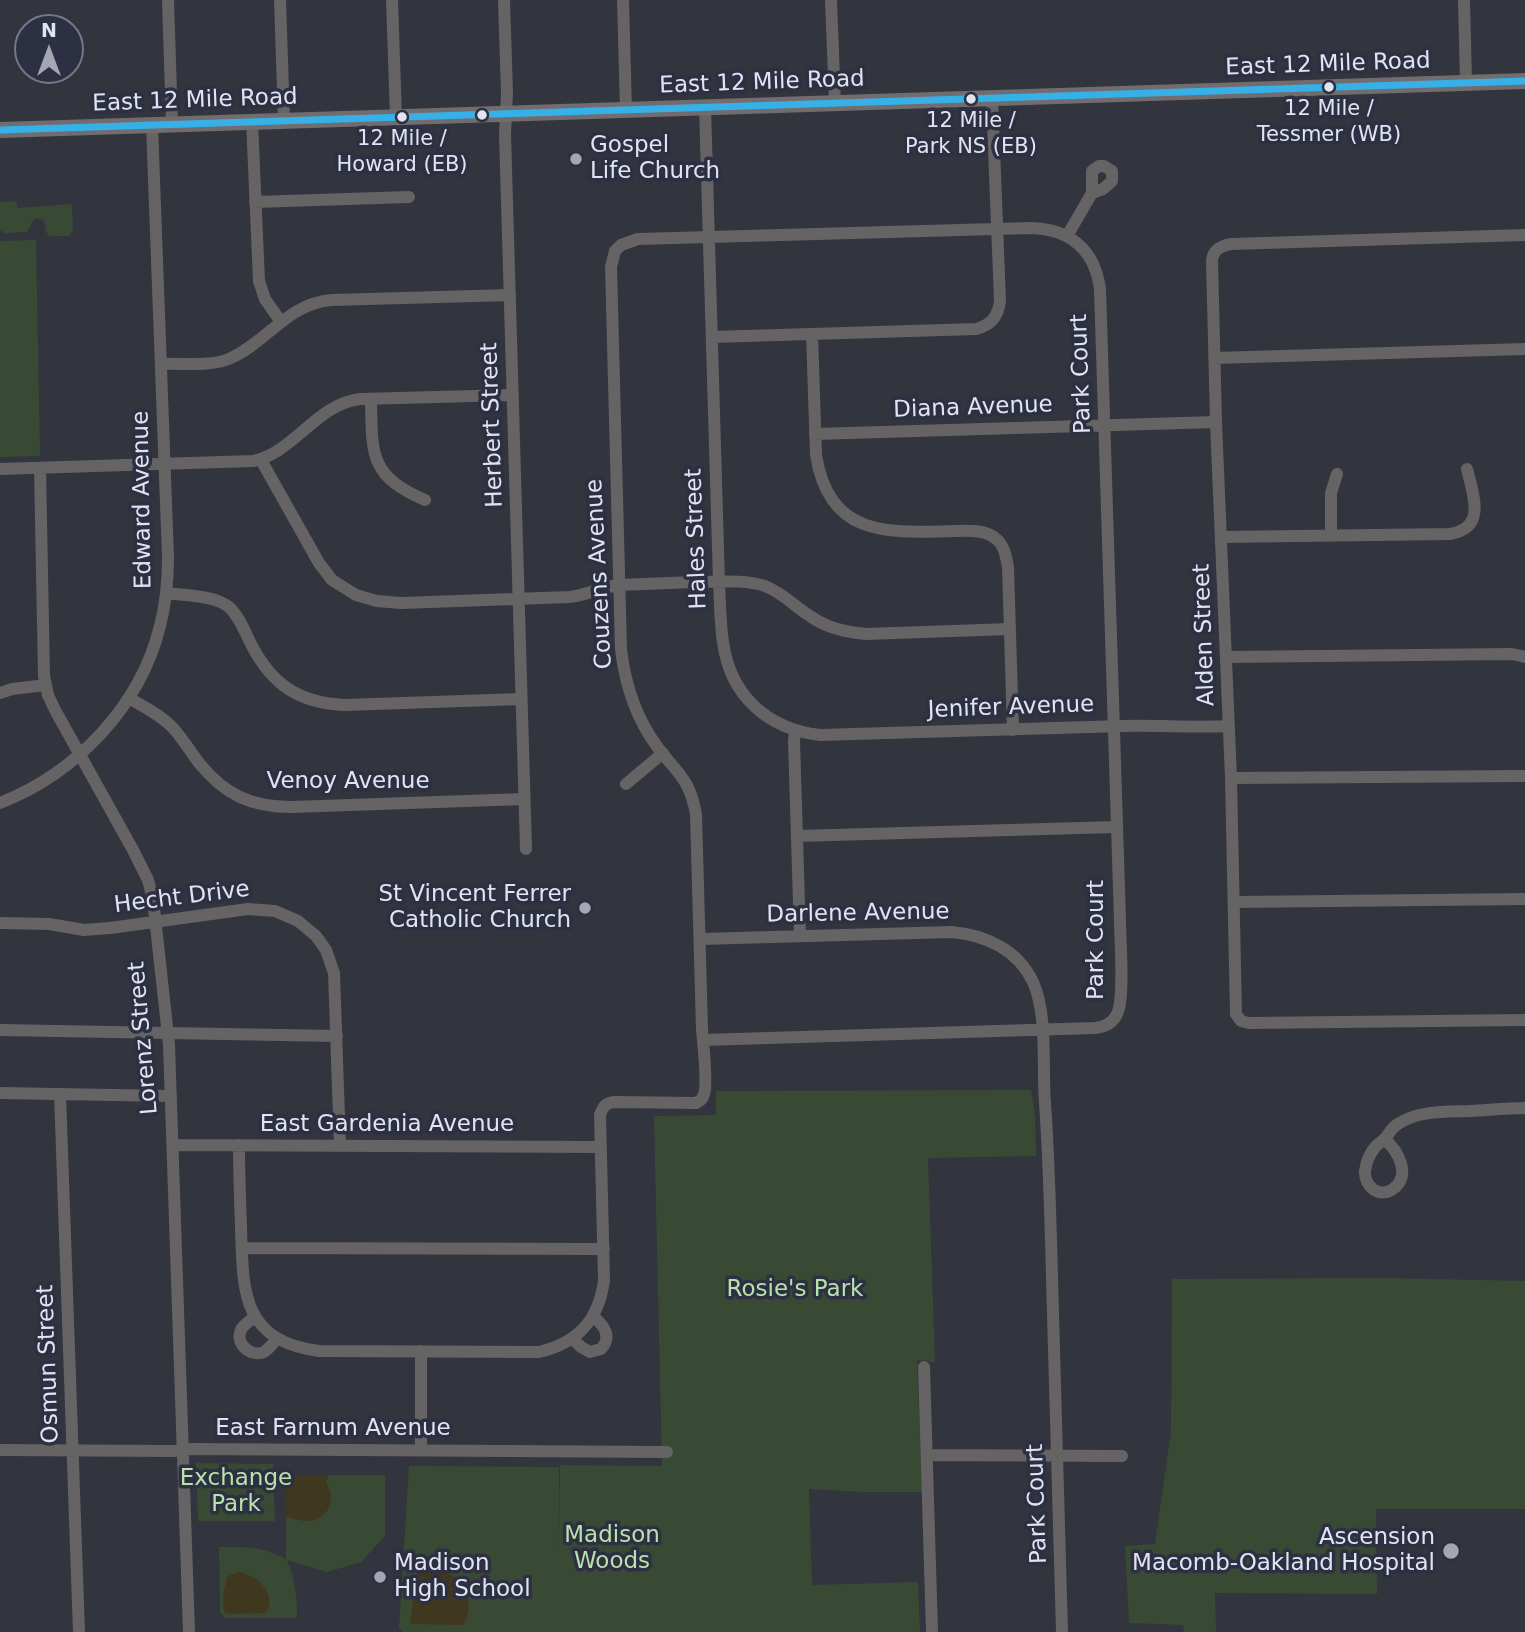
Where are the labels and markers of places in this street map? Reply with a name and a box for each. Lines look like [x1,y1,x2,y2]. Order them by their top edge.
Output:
marker: 12 Mile / Tessmer (WB) [1322,80,1336,94]
marker: 12 Mile / Park NS (EB) [964,92,978,106]
place label: 12 Mile / Tessmer (WB) [1257,97,1401,147]
unlabelled marker [475,108,489,122]
place label: 12 Mile / Park NS (EB) [905,109,1037,159]
marker: 12 Mile / Howard (EB) [395,110,409,124]
place label: 12 Mile / Howard (EB) [336,127,468,177]
place label: Gospel Life Church [590,132,720,186]
marker: Gospel Life Church [568,151,584,167]
place label: St Vincent Ferrer Catholic Church [378,881,571,935]
marker: St Vincent Ferrer Catholic Church [577,900,593,916]
place label: Ascension Macomb-Oakland Hospital [1132,1524,1435,1578]
marker: Ascension Macomb-Oakland Hospital [1441,1541,1461,1561]
place label: Madison High School [394,1550,531,1604]
marker: Madison High School [372,1569,388,1585]

